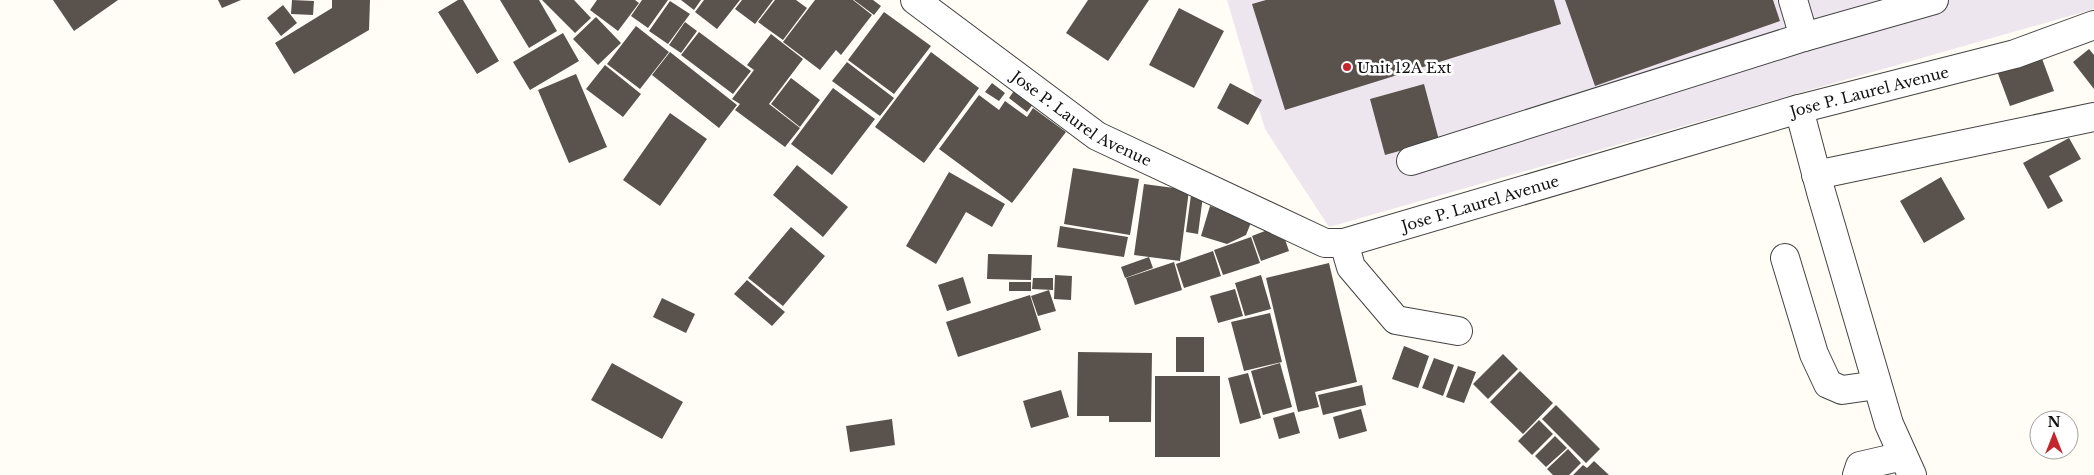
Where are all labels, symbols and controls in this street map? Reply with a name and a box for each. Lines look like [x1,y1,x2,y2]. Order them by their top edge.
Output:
place label: Unit 12A Ext [1357,58,1452,77]
marker: Unit 12A Ext [1341,61,1353,73]
street label: Jose P. Laurel Avenue [1786,62,1951,121]
street label: Jose P. Laurel Avenue [1007,65,1155,170]
street label: Jose P. Laurel Avenue [1397,171,1561,236]
north arrow [2029,410,2079,460]
text: N [2047,413,2061,431]

